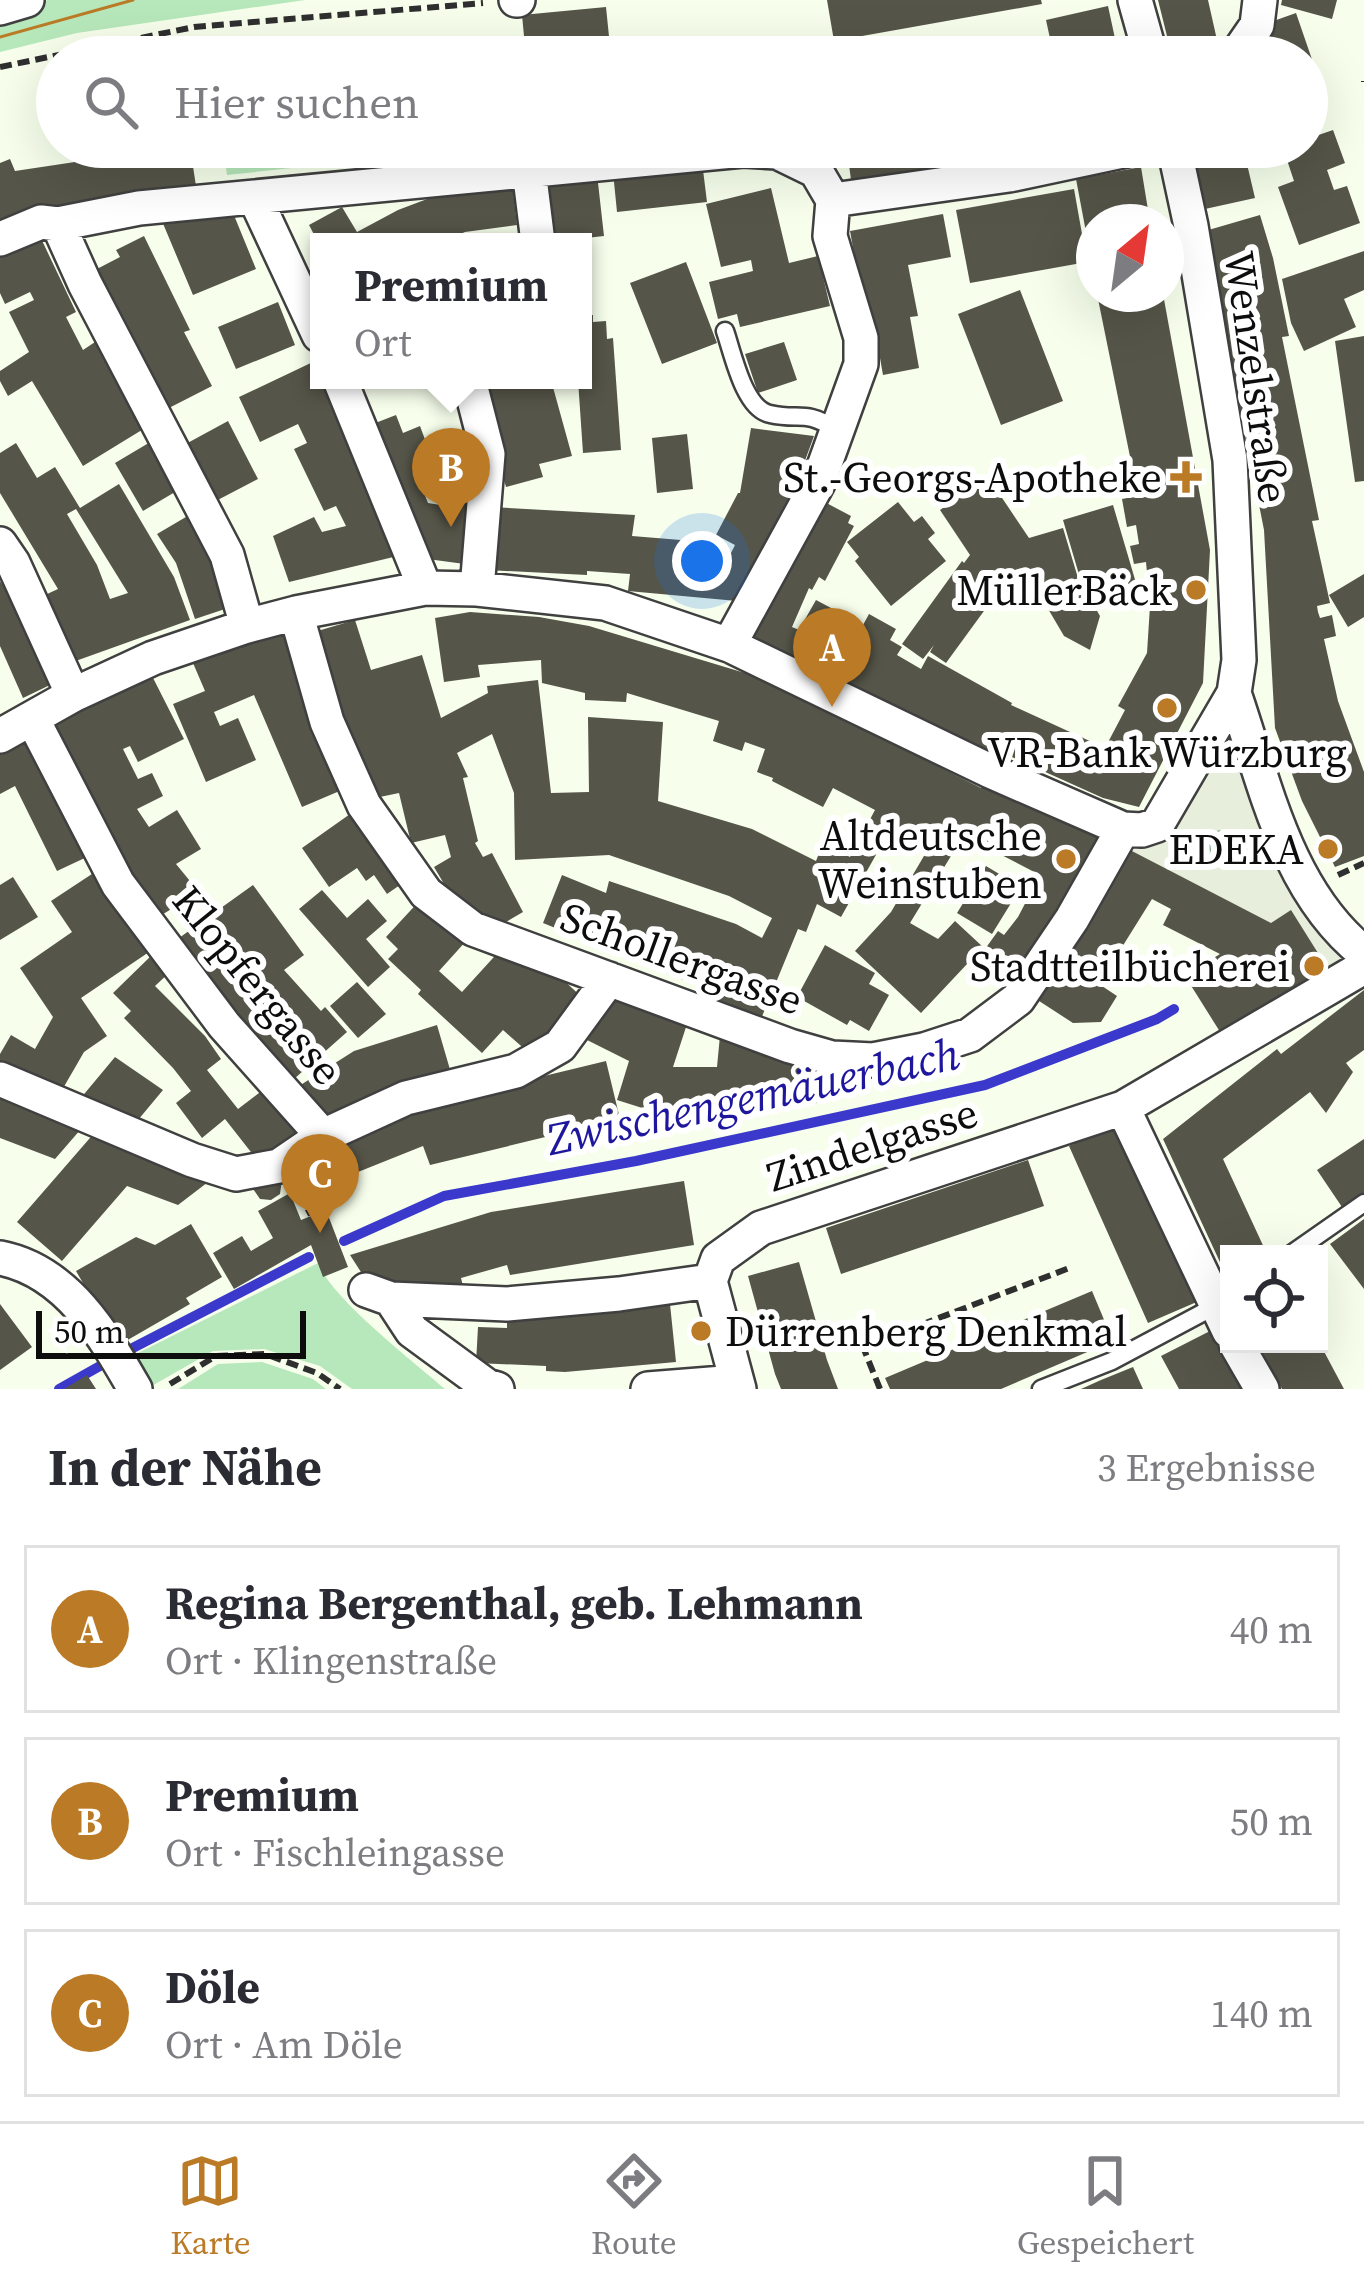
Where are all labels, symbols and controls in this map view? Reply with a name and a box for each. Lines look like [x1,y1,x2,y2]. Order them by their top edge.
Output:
search box [36,36,1328,168]
icon: search [78,69,144,135]
text: Hier suchen [174,71,419,133]
north arrow [1076,204,1184,312]
popup [310,233,592,389]
street label: Wenzelstraße [1211,247,1303,507]
text: Premium [354,254,548,316]
text: Ort [354,316,411,369]
pin: B [412,428,490,527]
place label: St.-Georgs-Apotheke [783,448,1162,506]
marker: St.-Georgs-Apotheke [1173,464,1199,490]
your location [672,531,732,591]
place label: MüllerBäck [956,561,1172,619]
marker: MüllerBäck [1183,577,1209,603]
pin: A [793,608,871,707]
marker: VR-Bank Würzburg [1154,695,1180,721]
place label: VR-Bank Würzburg [987,723,1347,781]
place label: Altdeutsche Weinstuben [818,806,1042,912]
place label: EDEKA [1168,820,1304,878]
marker: EDEKA [1315,836,1341,862]
marker: Altdeutsche Weinstuben [1053,846,1079,872]
street label: Klopfergasse [160,873,356,1097]
street label: Schollergasse [553,887,811,1029]
place label: Stadtteilbücherei [970,937,1290,995]
marker: Stadtteilbücherei [1301,953,1327,979]
water label: Zwischengemäuerbach [540,1022,965,1170]
street label: Zindelgasse [759,1083,985,1205]
pin: C [281,1134,359,1233]
map controls [1220,1245,1328,1353]
button: locate [1220,1245,1328,1353]
place label: Dürrenberg Denkmal [725,1302,1127,1360]
scale bar [36,1305,306,1358]
text: 50 m [54,1309,124,1354]
marker: Dürrenberg Denkmal [688,1318,714,1344]
text: In der Nähe [48,1432,322,1502]
text: 3 Ergebnisse [1097,1441,1316,1494]
text: Regina Bergenthal, geb. Lehmann [165,1572,863,1634]
text: A [77,1603,103,1656]
text: 40 m [1230,1603,1313,1656]
text: Ort · Klingenstraße [165,1634,497,1687]
text: Premium [165,1764,359,1826]
text: B [77,1795,103,1848]
text: 50 m [1230,1795,1313,1848]
text: Ort · Fischleingasse [165,1826,505,1879]
text: Döle [165,1956,260,2018]
text: C [78,1987,102,2040]
text: 140 m [1210,1987,1313,2040]
text: Ort · Am Döle [165,2018,403,2071]
tab: Karte [170,2148,251,2265]
tab: Route [591,2148,677,2265]
tab: Gespeichert [1017,2148,1194,2265]

